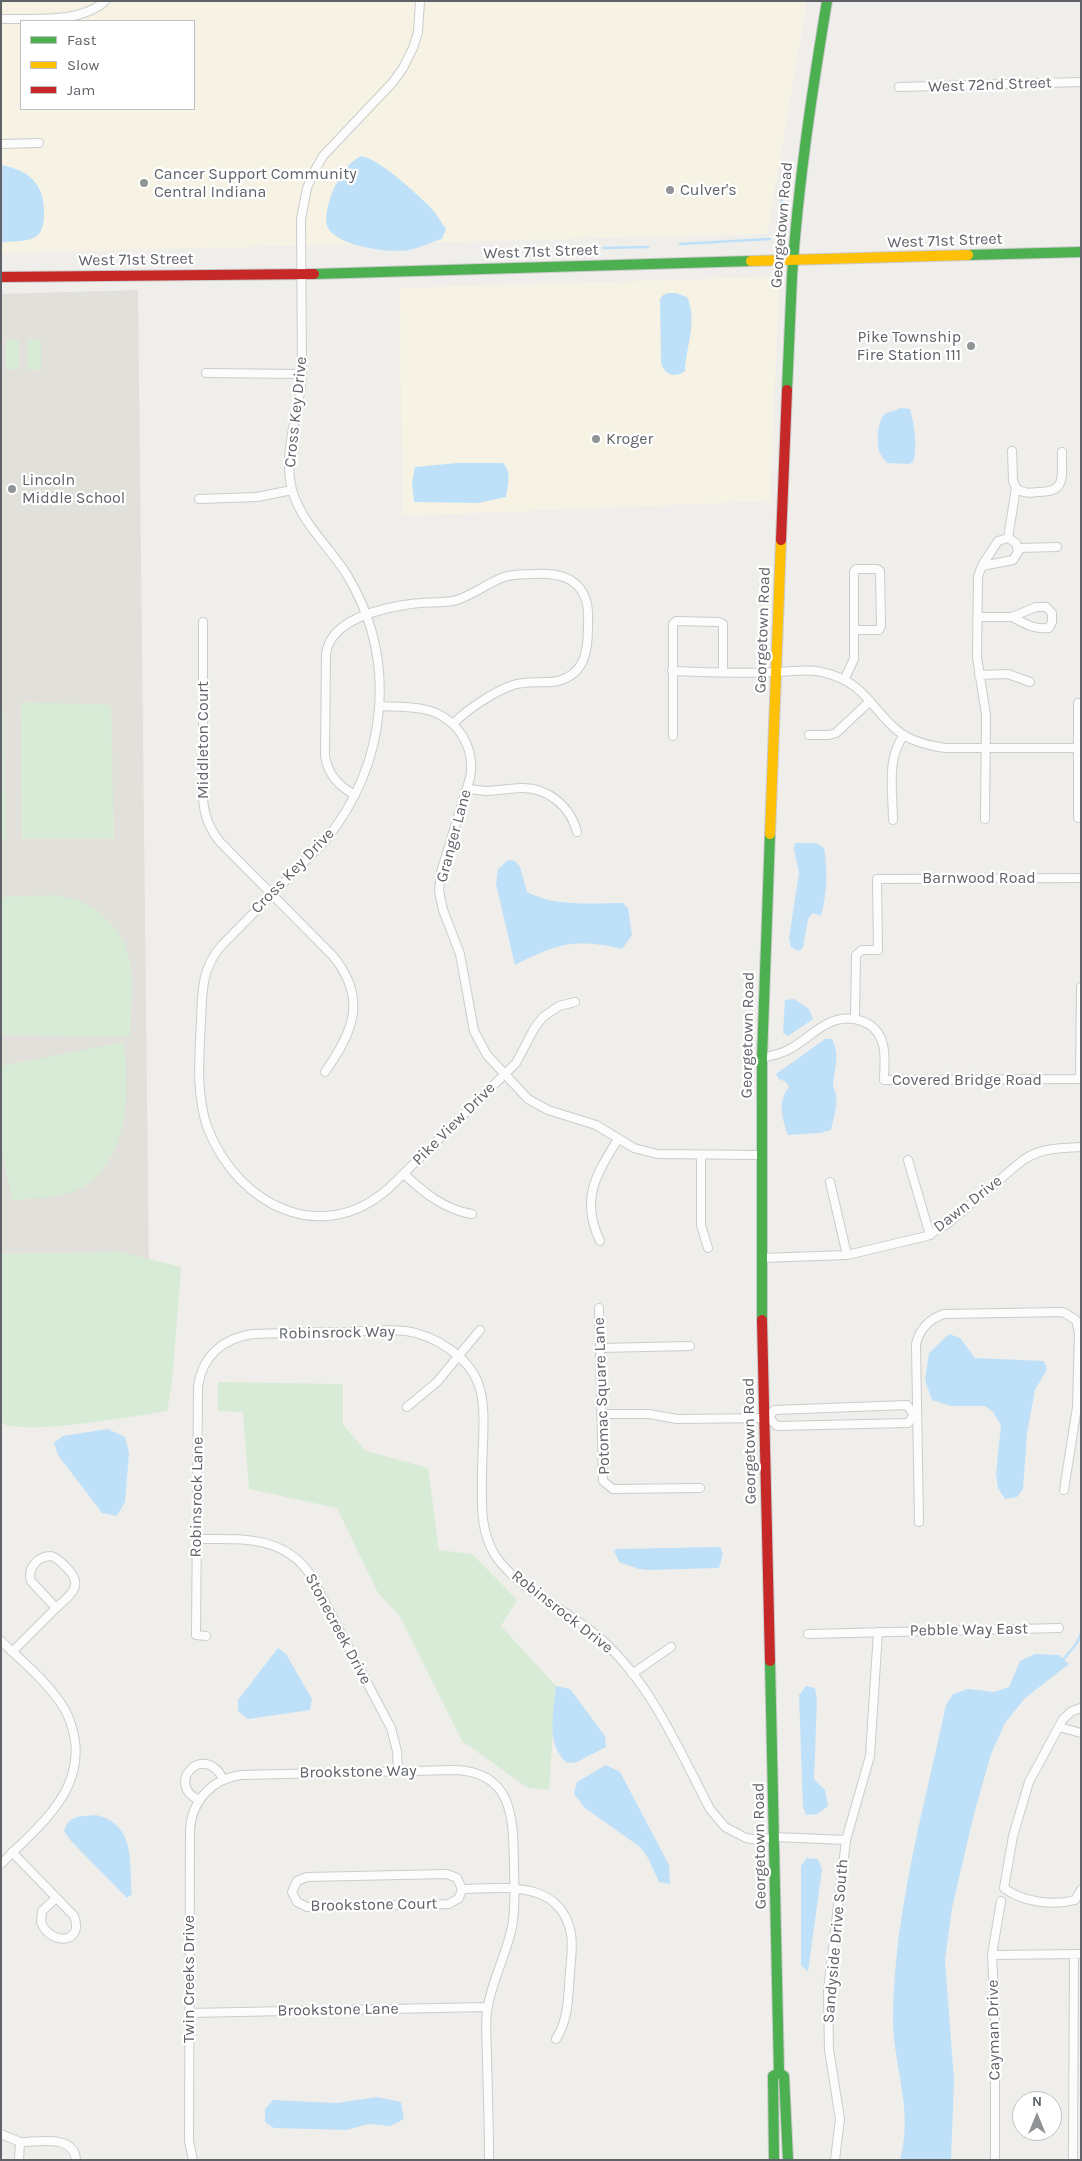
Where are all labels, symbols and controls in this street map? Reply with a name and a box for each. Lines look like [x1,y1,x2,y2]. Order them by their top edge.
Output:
legend [20,20,195,110]
text: Fast [67,31,96,49]
text: Slow [67,56,99,74]
street label: West 72nd Street [928,73,1052,97]
text: Jam [67,81,95,99]
street label: Georgetown Road [767,161,797,289]
place label: Cancer Support Community Central Indiana [154,164,357,202]
marker: Cancer Support Community Central Indiana [138,177,150,189]
place label: Culver's [680,180,737,200]
marker: Culver's [664,184,676,196]
street label: West 71st Street [887,229,1003,253]
street label: West 71st Street [483,240,599,264]
street label: West 71st Street [78,249,194,271]
place label: Pike Township Fire Station 111 [857,327,961,365]
marker: Pike Township Fire Station 111 [965,340,977,352]
street label: Cross Key Drive [281,356,311,468]
place label: Kroger [606,429,653,449]
marker: Kroger [590,433,602,445]
place label: Lincoln Middle School [22,470,125,508]
marker: Lincoln Middle School [6,483,18,495]
street label: Georgetown Road [751,566,775,694]
street label: Middleton Court [193,681,213,799]
street label: Granger Lane [432,787,476,885]
street label: Cross Key Drive [247,824,339,918]
street label: Barnwood Road [922,868,1036,888]
street label: Georgetown Road [737,972,759,1098]
street label: Covered Bridge Road [892,1070,1042,1090]
street label: Pike View Drive [409,1079,499,1169]
street label: Dawn Drive [930,1171,1006,1237]
street label: Potomac Square Lane [590,1317,614,1475]
street label: Robinsrock Way [279,1322,395,1344]
street label: Georgetown Road [739,1378,761,1504]
street label: Robinsrock Lane [186,1437,208,1557]
street label: Robinsrock Drive [507,1566,617,1658]
street label: Stonecreek Drive [301,1570,375,1688]
street label: Pebble Way East [910,1619,1028,1641]
street label: Brookstone Way [299,1761,417,1783]
street label: Georgetown Road [749,1783,771,1909]
street label: Sandyside Drive South [819,1858,853,2024]
street label: Brookstone Court [310,1894,438,1916]
street label: Twin Creeks Drive [179,1915,199,2043]
street label: Cayman Drive [984,1980,1004,2080]
street label: Brookstone Lane [277,1999,399,2021]
north arrow [1012,2091,1062,2141]
text: N [1032,2093,1042,2110]

